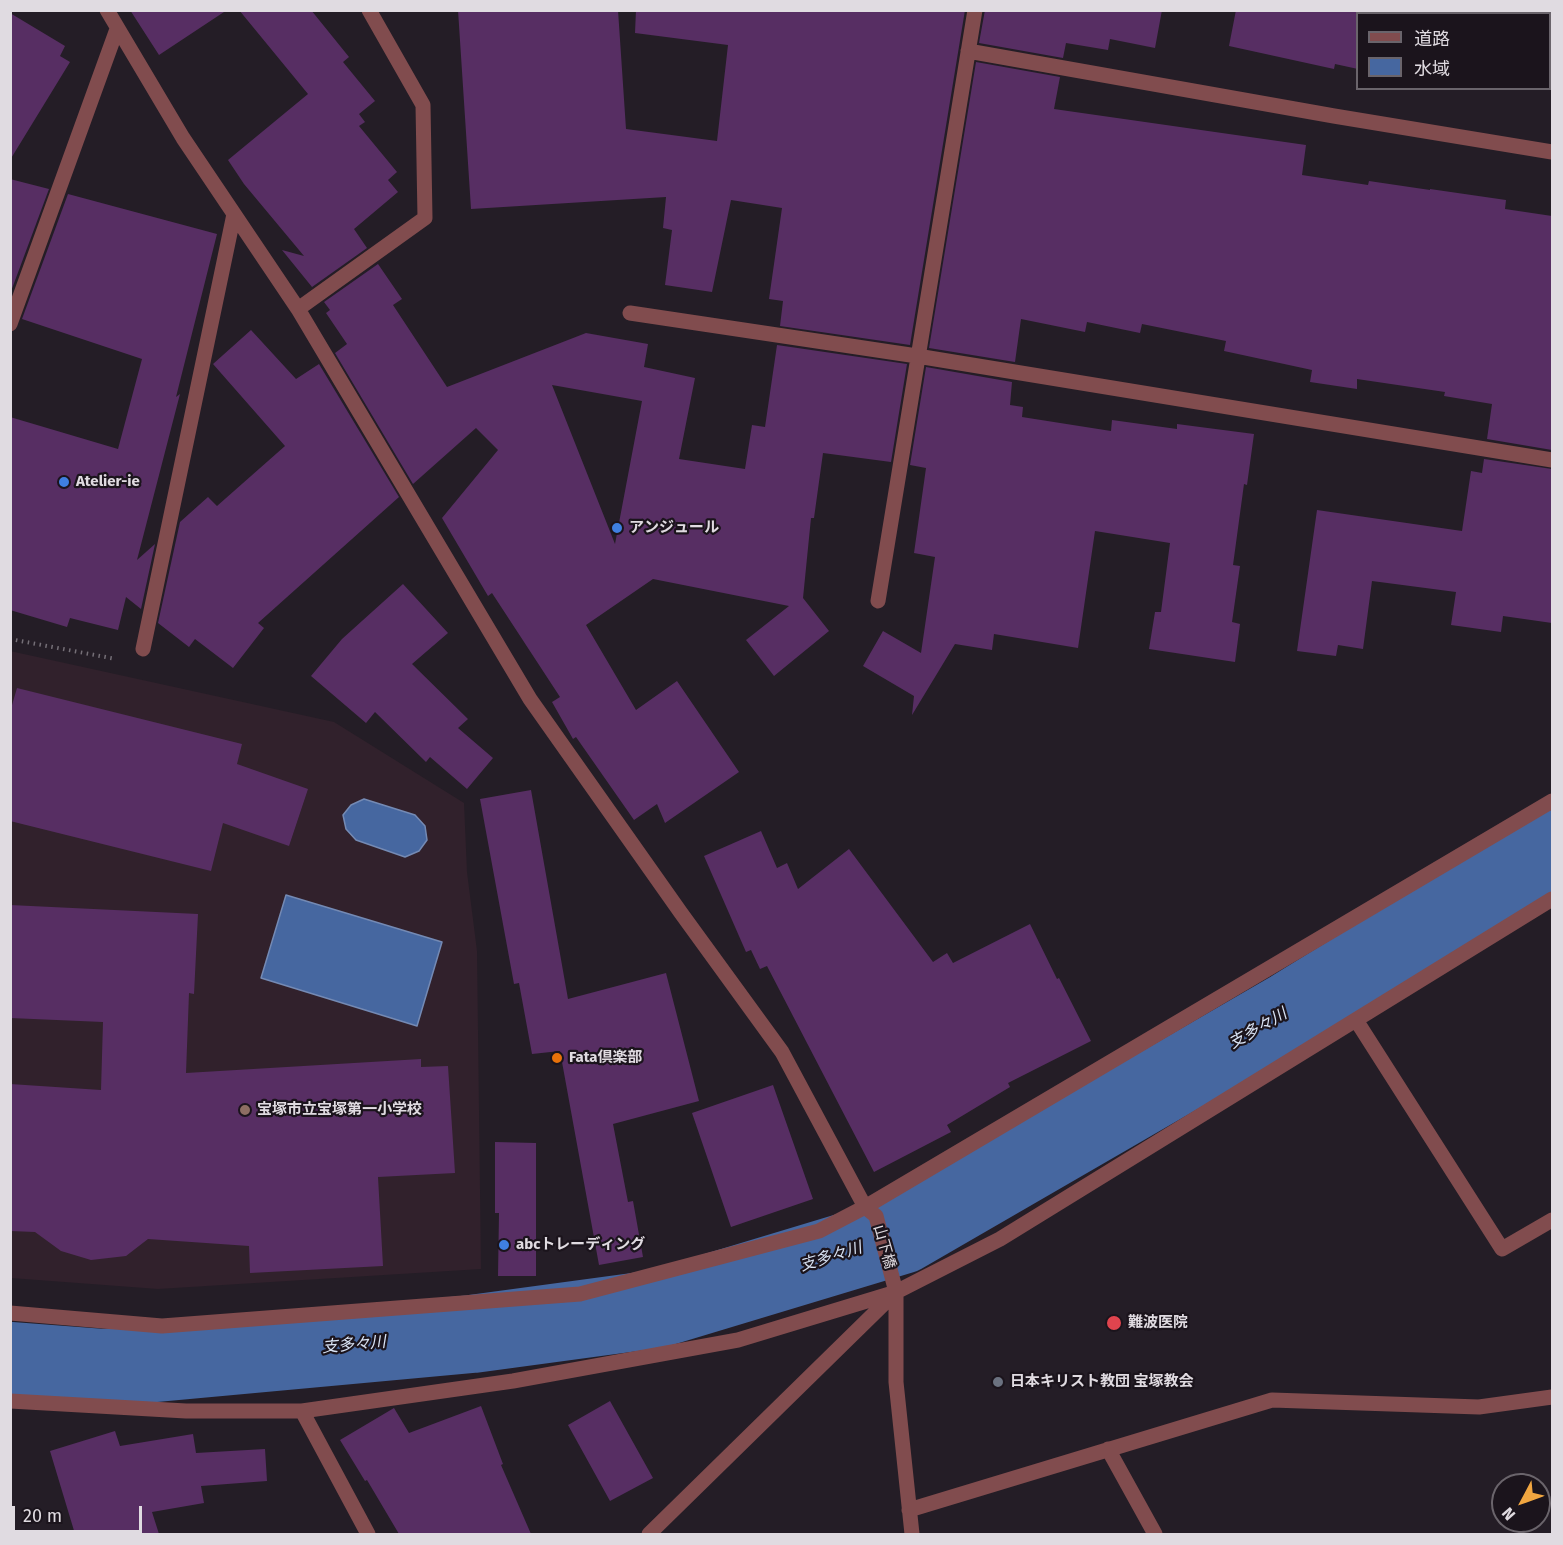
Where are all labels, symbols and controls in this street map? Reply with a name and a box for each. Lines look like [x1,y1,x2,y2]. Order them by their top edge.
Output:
legend [1356,12,1551,90]
text: 道路 [1414,28,1450,50]
text: 水域 [1414,58,1450,80]
place label: Atelier-ie [76,473,140,491]
marker: Atelier-ie [57,475,71,489]
place label: アンジュール [629,519,719,537]
marker: アンジュール [610,521,624,535]
water label: 支多々川 [1225,1005,1291,1053]
place label: Fata倶楽部 [569,1049,642,1067]
marker: Fata倶楽部 [550,1051,564,1065]
place label: 宝塚市立宝塚第一小学校 [257,1101,422,1119]
marker: 宝塚市立宝塚第一小学校 [238,1103,252,1117]
street label: 山下橋 [869,1223,899,1271]
place label: abcトレーディング [516,1236,645,1254]
marker: abcトレーディング [497,1238,511,1252]
water label: 支多々川 [798,1238,864,1276]
marker: 難波医院 [1105,1314,1123,1332]
place label: 難波医院 [1128,1314,1188,1332]
water label: 支多々川 [321,1333,387,1357]
place label: 日本キリスト教団 宝塚教会 [1010,1373,1194,1391]
marker: 日本キリスト教団 宝塚教会 [991,1375,1005,1389]
north arrow [1491,1473,1551,1533]
scale bar [15,1494,146,1532]
text: N [1498,1504,1519,1524]
text: 20 m [23,1505,62,1527]

